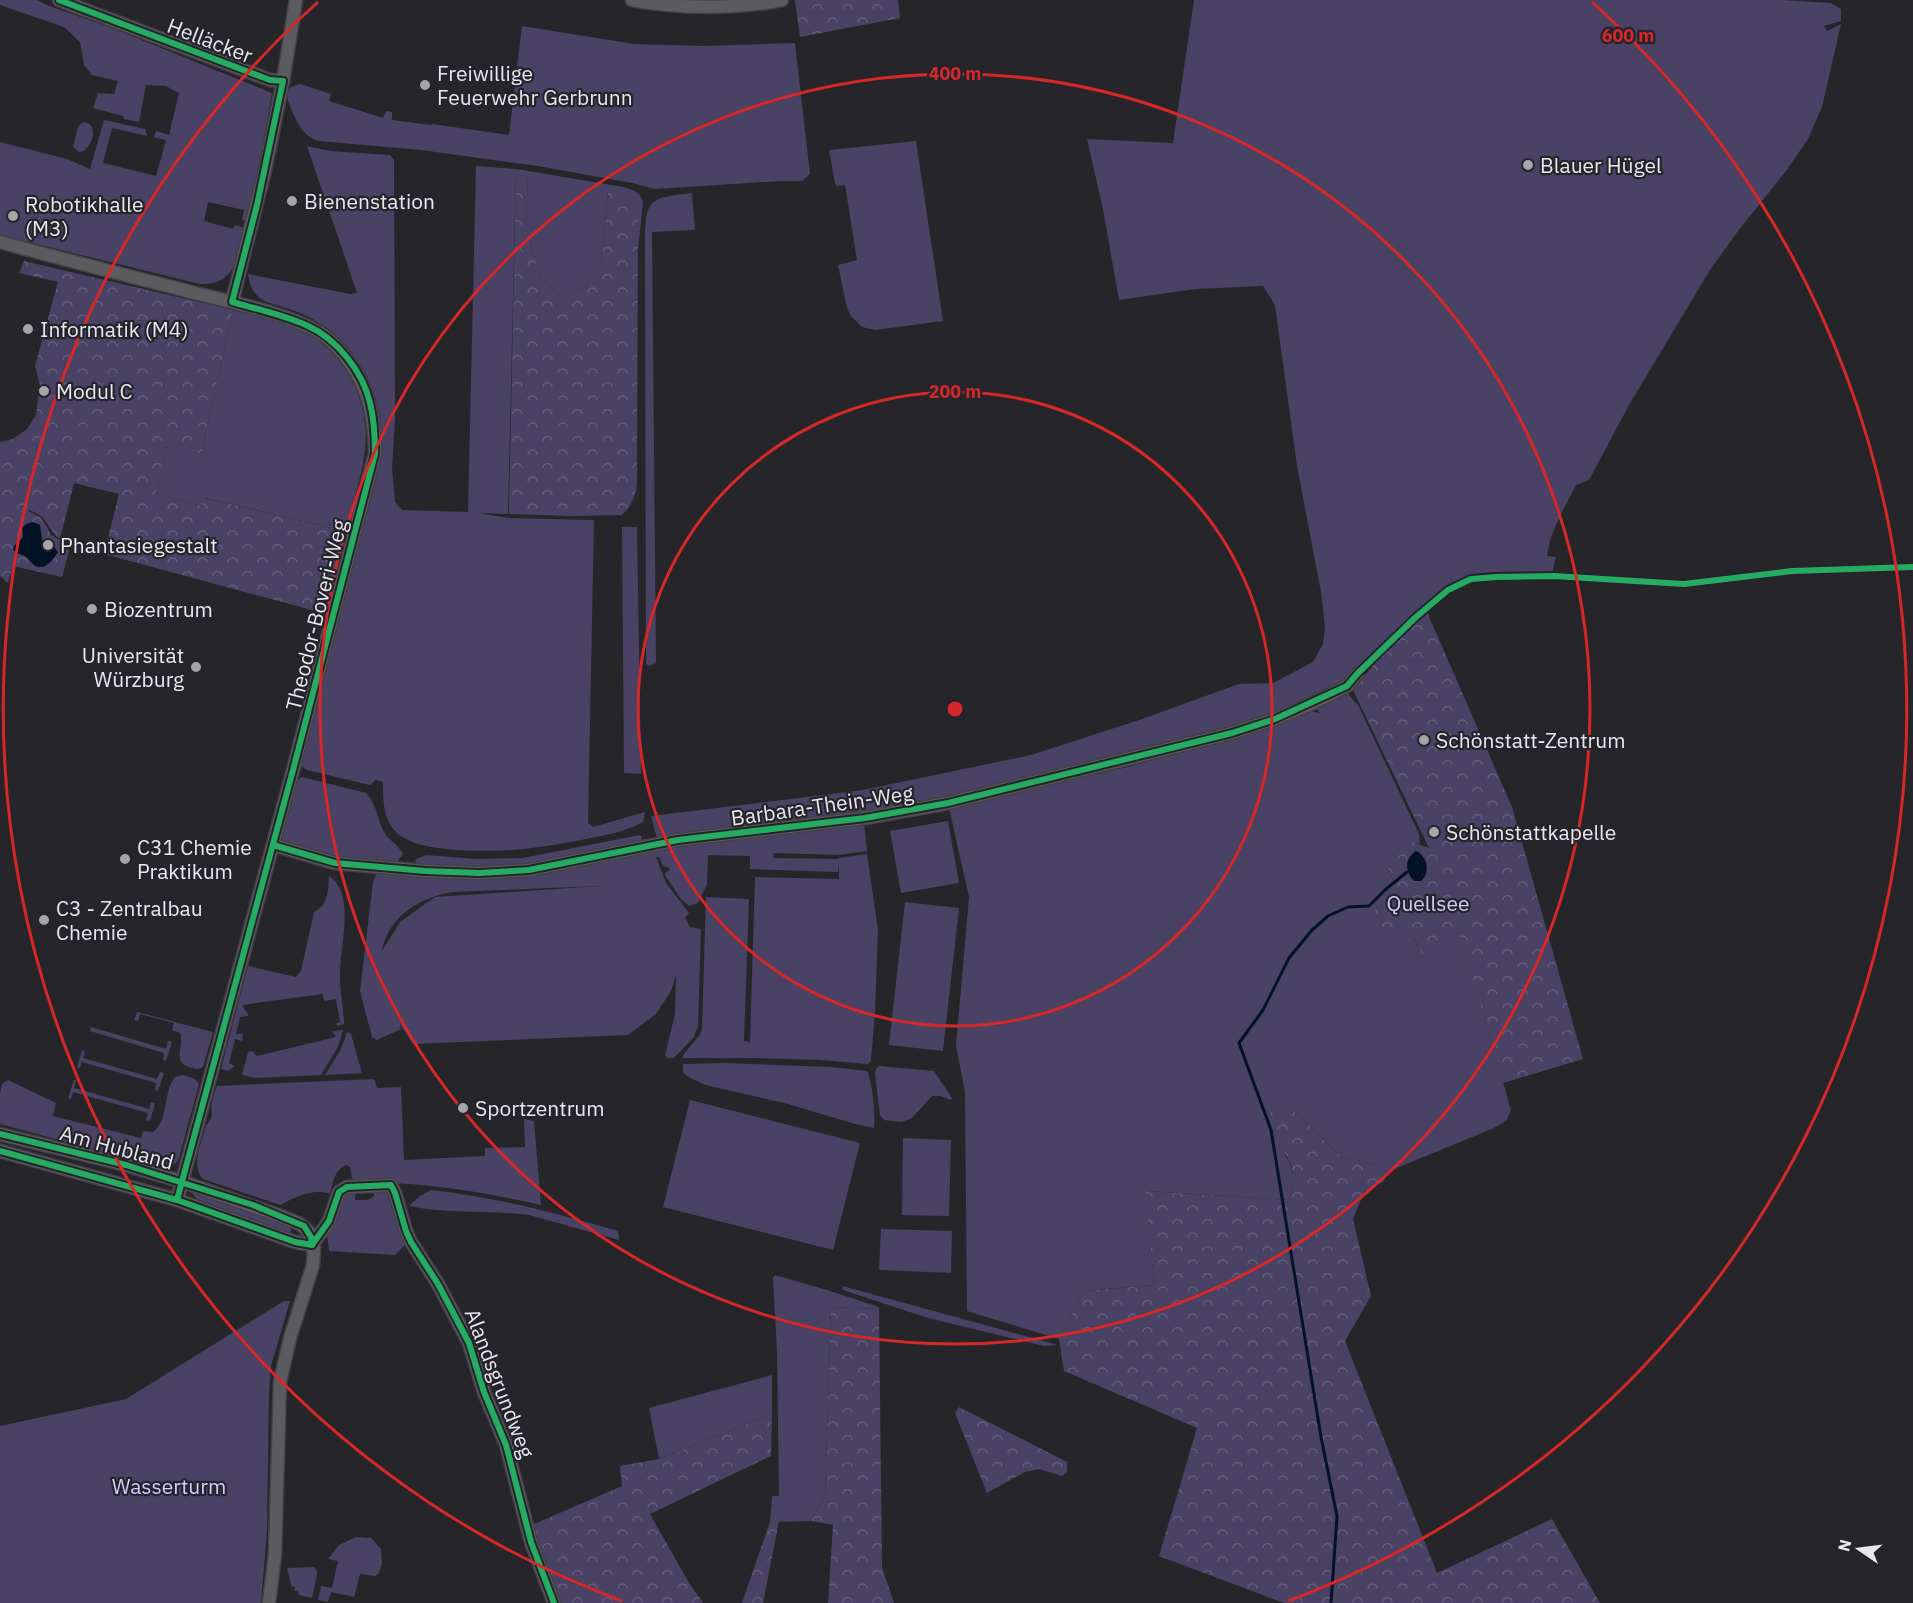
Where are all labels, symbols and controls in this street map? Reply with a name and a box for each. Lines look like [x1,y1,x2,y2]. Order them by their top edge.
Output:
street label: Helläcker [163,11,257,69]
text: 600 m [1602,24,1654,47]
place label: Freiwillige Feuerwehr Gerbrunn [437,59,633,111]
text: 400 m [929,62,981,85]
marker: Freiwillige Feuerwehr Gerbrunn [418,78,432,92]
place label: Blauer Hügel [1540,151,1662,179]
marker: Blauer Hügel [1521,158,1535,172]
place label: Bienenstation [304,187,435,215]
place label: Robotikhalle (M3) [25,190,144,242]
marker: Bienenstation [285,194,299,208]
marker: Robotikhalle (M3) [6,209,20,223]
place label: Informatik (M4) [40,315,188,343]
marker: Informatik (M4) [21,322,35,336]
place label: Modul C [56,377,133,405]
text: 200 m [929,380,981,403]
marker: Modul C [37,384,51,398]
street label: Theodor-Boveri-Weg [279,517,353,713]
place label: Phantasiegestalt [60,531,218,559]
marker: Phantasiegestalt [41,538,55,552]
place label: Biozentrum [104,595,213,623]
marker: Biozentrum [85,602,99,616]
place label: Universität Würzburg [82,641,184,693]
marker: Universität Würzburg [189,660,203,674]
centre of rings [945,699,965,719]
place label: Schönstatt-Zentrum [1436,726,1626,754]
marker: Schönstatt-Zentrum [1417,733,1431,747]
street label: Barbara-Thein-Weg [729,778,915,832]
place label: Schönstattkapelle [1446,818,1616,846]
marker: Schönstattkapelle [1427,825,1441,839]
place label: C31 Chemie Praktikum [137,833,252,885]
marker: C31 Chemie Praktikum [118,852,132,866]
park label: Quellsee [1387,889,1469,917]
place label: C3 - Zentralbau Chemie [56,894,203,946]
marker: C3 - Zentralbau Chemie [37,913,51,927]
place label: Sportzentrum [475,1094,605,1122]
marker: Sportzentrum [456,1101,470,1115]
street label: Am Hubland [57,1118,177,1176]
street label: Alandsgrundweg [459,1304,541,1462]
park label: Wasserturm [112,1472,226,1500]
north arrow [1829,1519,1889,1579]
text: N [1833,1537,1856,1553]

